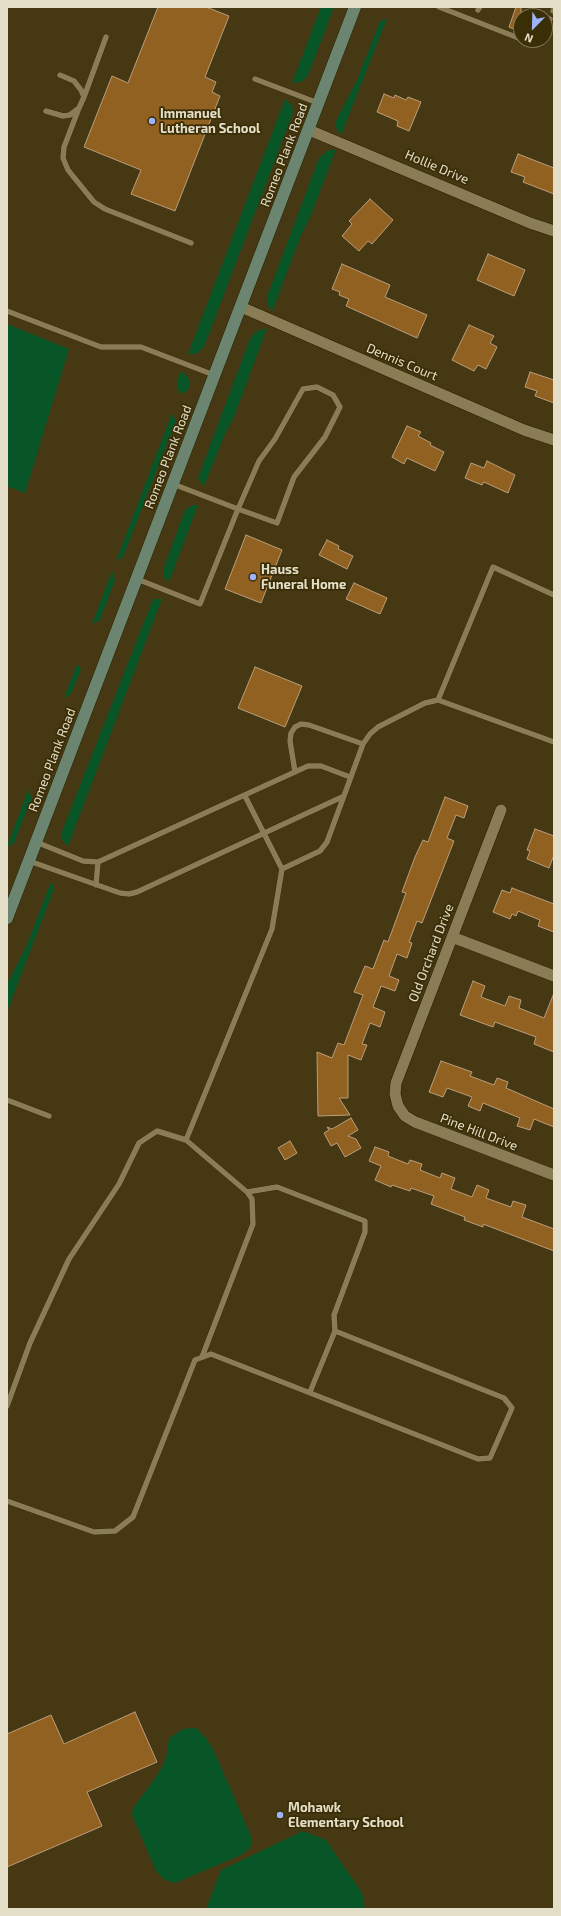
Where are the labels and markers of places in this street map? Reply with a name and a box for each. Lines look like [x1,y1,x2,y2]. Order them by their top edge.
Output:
place label: Immanuel Lutheran School [160,106,260,137]
marker: Immanuel Lutheran School [147,116,157,126]
place label: Hauss Funeral Home [261,562,346,593]
marker: Hauss Funeral Home [248,572,258,582]
place label: Mohawk Elementary School [288,1800,404,1831]
marker: Mohawk Elementary School [275,1810,285,1820]

